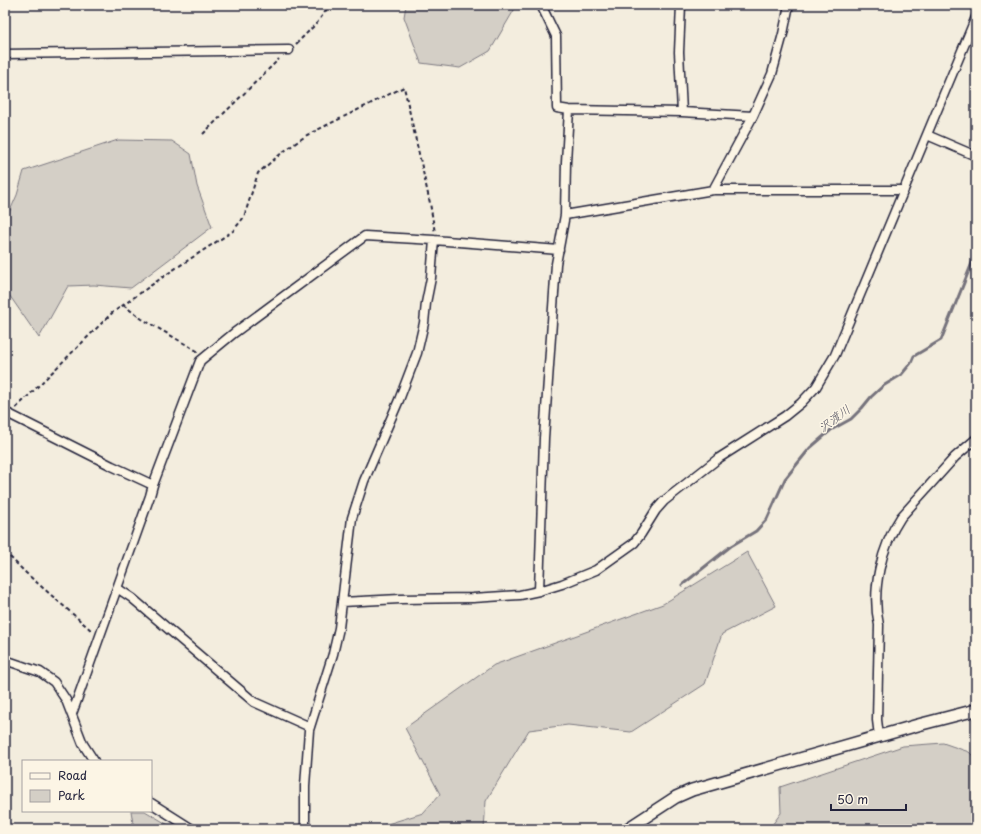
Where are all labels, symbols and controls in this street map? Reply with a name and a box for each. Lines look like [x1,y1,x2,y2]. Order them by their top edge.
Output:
water label: 沢渡川 [814,400,854,436]
legend [22,760,152,812]
text: Road [58,766,87,784]
text: Park [58,786,85,804]
scale bar [831,786,906,812]
text: 50 m [837,790,868,808]

